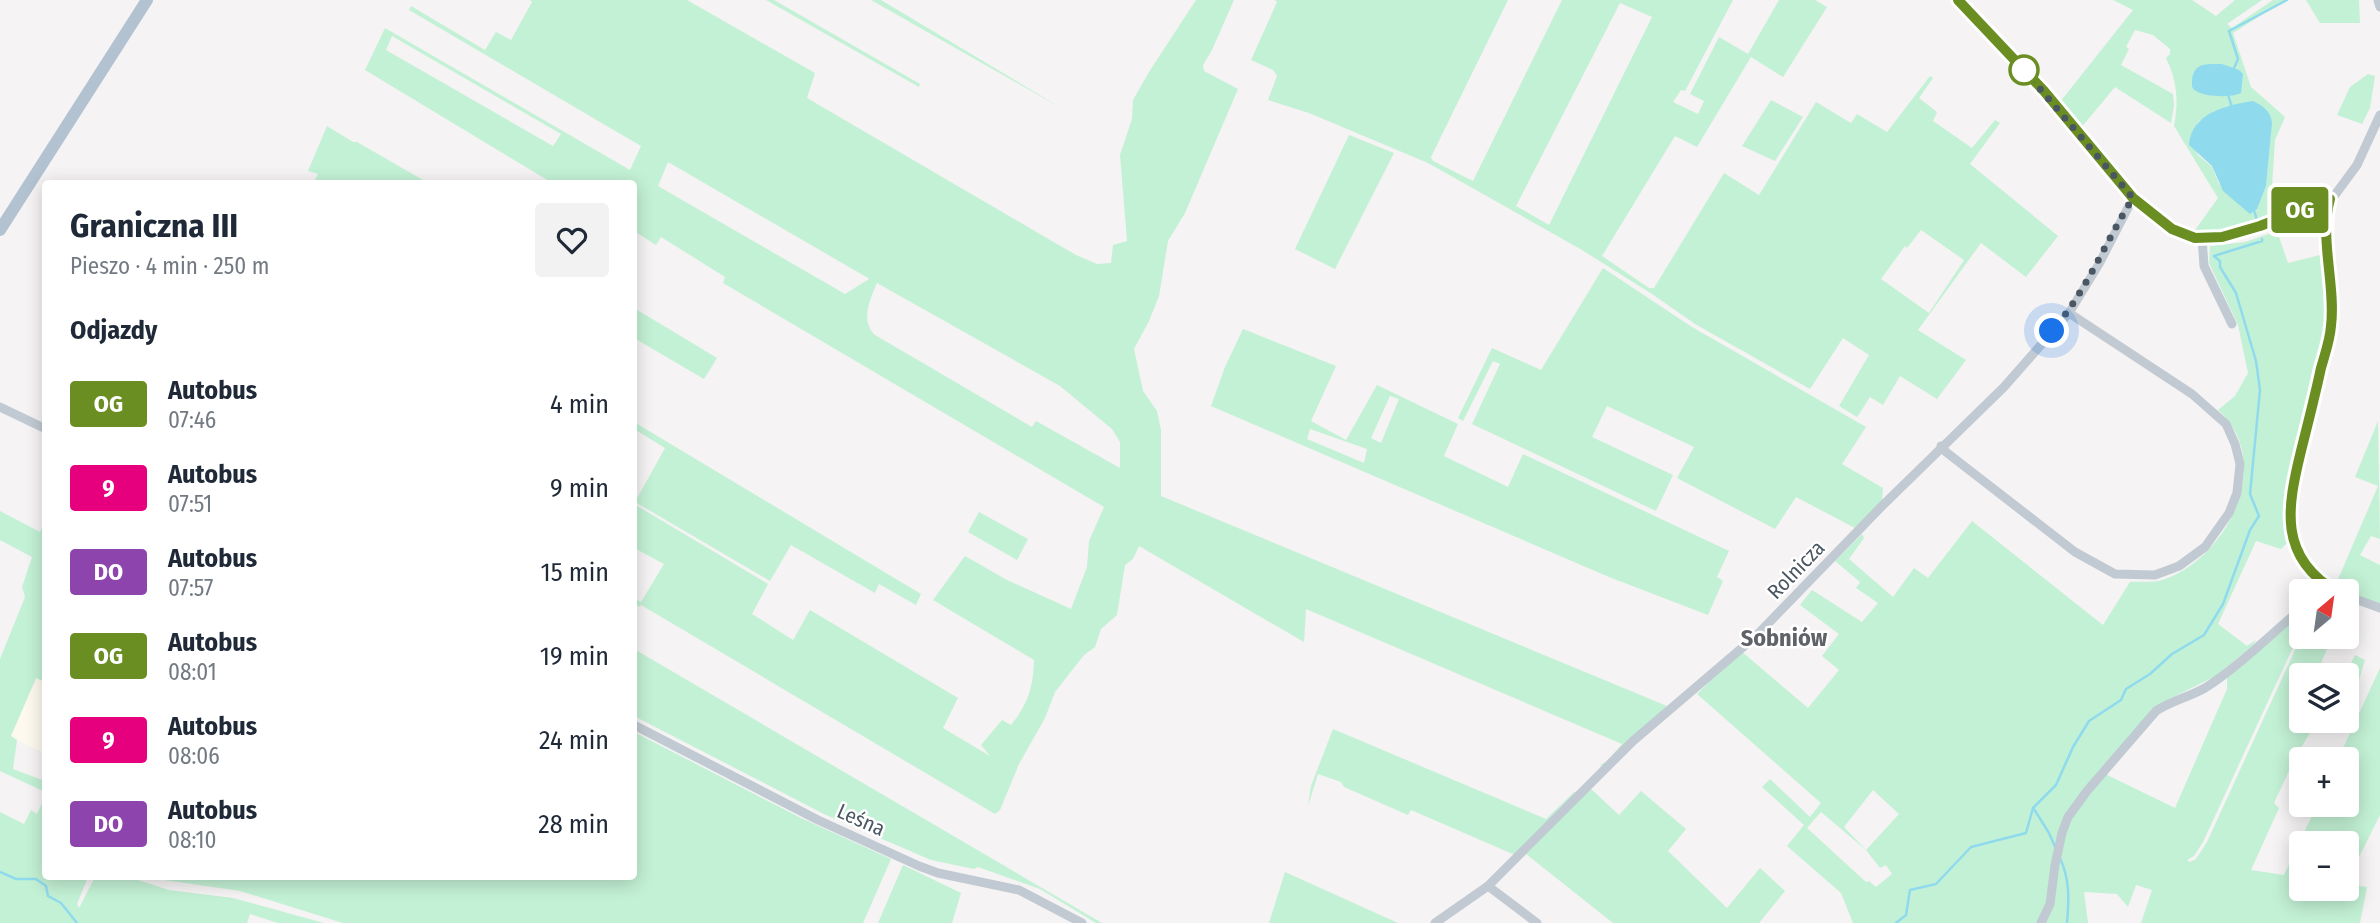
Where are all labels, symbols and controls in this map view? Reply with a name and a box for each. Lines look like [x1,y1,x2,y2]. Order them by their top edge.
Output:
unlabelled marker [2009,55,2039,85]
line badge: OG [2268,187,2332,233]
text: OG [2285,196,2315,224]
button: heart [535,203,609,277]
text: Graniczna III [70,206,238,246]
text: Pieszo · 4 min · 250 m [70,252,269,280]
your location [2034,313,2069,348]
text: Odjazdy [70,315,157,346]
text: Autobus [168,375,257,406]
text: 4 min [550,389,609,420]
text: OG [94,390,123,418]
text: 07:46 [168,406,216,434]
text: Autobus [168,459,257,490]
text: 9 min [550,473,609,504]
text: 9 [102,474,115,502]
text: 07:51 [168,490,212,518]
street label: Rolnicza [1762,535,1830,605]
text: Autobus [168,543,257,574]
text: 15 min [541,557,609,588]
text: DO [94,558,123,586]
text: 07:57 [168,574,213,602]
north arrow [2289,579,2359,649]
map controls [2289,579,2359,901]
district label: Sobniów [1741,624,1828,652]
text: Autobus [168,627,257,658]
text: 19 min [540,641,609,672]
text: OG [94,642,123,670]
text: 08:01 [168,658,217,686]
button: layers [2289,663,2359,733]
text: Autobus [168,711,257,742]
text: 24 min [539,725,609,756]
text: 9 [102,726,115,754]
text: 08:06 [168,742,220,770]
button: + [2289,747,2359,817]
text: Autobus [168,795,257,826]
street label: Leśna [833,798,889,842]
text: 28 min [538,809,609,840]
text: DO [94,810,123,838]
text: 08:10 [168,826,216,854]
button: − [2289,831,2359,901]

